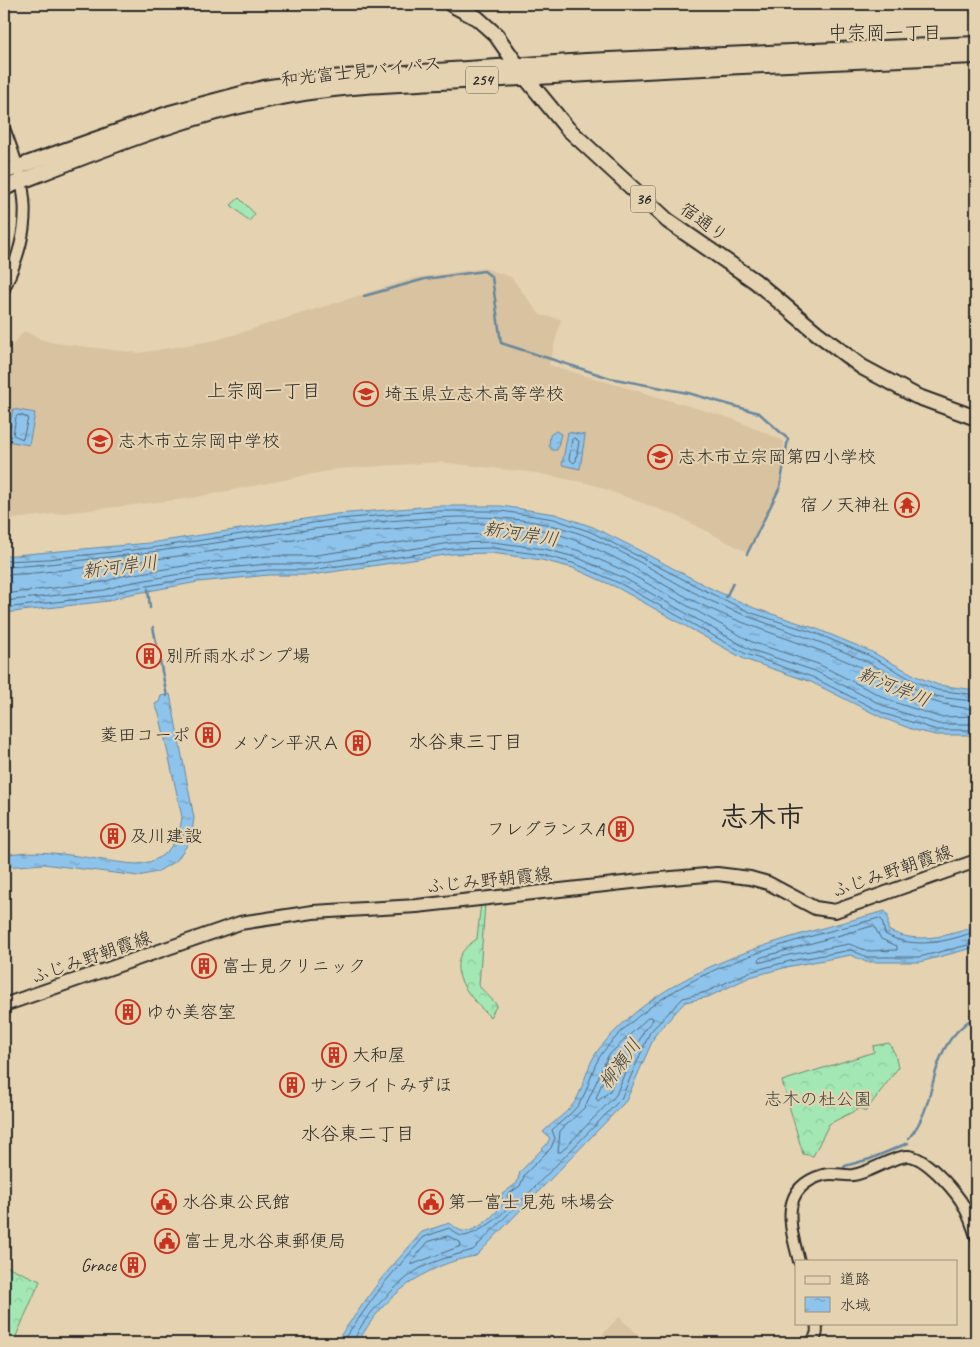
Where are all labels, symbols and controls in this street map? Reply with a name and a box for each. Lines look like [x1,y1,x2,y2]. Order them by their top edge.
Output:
district label: 中宗岡一丁目 [828,21,942,45]
street label: 和光富士見バイパス [279,52,443,90]
road number: 254 [466,66,498,94]
road number: 36 [630,185,656,212]
street label: 宿通り [676,197,732,247]
district label: 上宗岡一丁目 [207,379,321,403]
school or university icon: 埼玉県立志木高等学校 [353,381,379,407]
place label: 埼玉県立志木高等学校 [384,383,564,405]
school or university icon: 志木市立宗岡中学校 [87,428,113,454]
place label: 志木市立宗岡中学校 [118,430,280,452]
school or university icon: 志木市立宗岡第四小学校 [647,444,673,470]
place label: 志木市立宗岡第四小学校 [678,446,876,468]
temple icon: 宿ノ天神社 [894,492,920,518]
place label: 宿ノ天神社 [800,494,890,516]
water label: 新河岸川 [482,516,560,552]
water label: 新河岸川 [81,550,159,584]
building icon: 別所雨水ポンプ場 [136,643,162,669]
place label: 別所雨水ポンプ場 [166,645,310,667]
water label: 新河岸川 [854,662,934,712]
building icon: 菱田コーポ [195,722,221,748]
place label: 菱田コーポ [100,724,190,746]
building icon: メゾン平沢Ａ [345,730,371,756]
district label: 水谷東三丁目 [409,730,523,754]
place label: メゾン平沢Ａ [232,732,340,754]
district label: 志木市 [720,799,804,834]
building icon: フレグランスA [608,816,634,842]
place label: フレグランスA [487,818,605,840]
building icon: 及川建設 [100,823,126,849]
place label: 及川建設 [130,825,202,847]
street label: ふじみ野朝霞線 [829,840,955,902]
street label: ふじみ野朝霞線 [425,862,553,898]
street label: ふじみ野朝霞線 [28,926,154,988]
building icon: 富士見クリニック [191,953,217,979]
place label: 富士見クリニック [222,955,366,977]
building icon: ゆか美容室 [115,999,141,1025]
place label: ゆか美容室 [146,1001,236,1023]
water label: 柳瀬川 [594,1034,646,1094]
building icon: 大和屋 [321,1042,347,1068]
place label: 大和屋 [352,1044,406,1066]
building icon: サンライトみずほ [279,1072,305,1098]
place label: サンライトみずほ [310,1074,453,1096]
park label: 志木の杜公園 [764,1088,872,1110]
district label: 水谷東二丁目 [301,1122,415,1146]
public building icon: 水谷東公民館 [151,1189,177,1215]
public building icon: 第一富士見苑 味場会 [418,1189,444,1215]
place label: 水谷東公民館 [182,1191,290,1213]
place label: 第一富士見苑 味場会 [448,1191,614,1213]
public building icon: 富士見水谷東郵便局 [154,1228,180,1254]
place label: 富士見水谷東郵便局 [184,1230,346,1252]
building icon: Grace [120,1252,146,1278]
place label: Grace [81,1254,117,1276]
legend [795,1260,958,1324]
text: 道路 [840,1270,870,1289]
text: 水域 [840,1296,870,1315]

